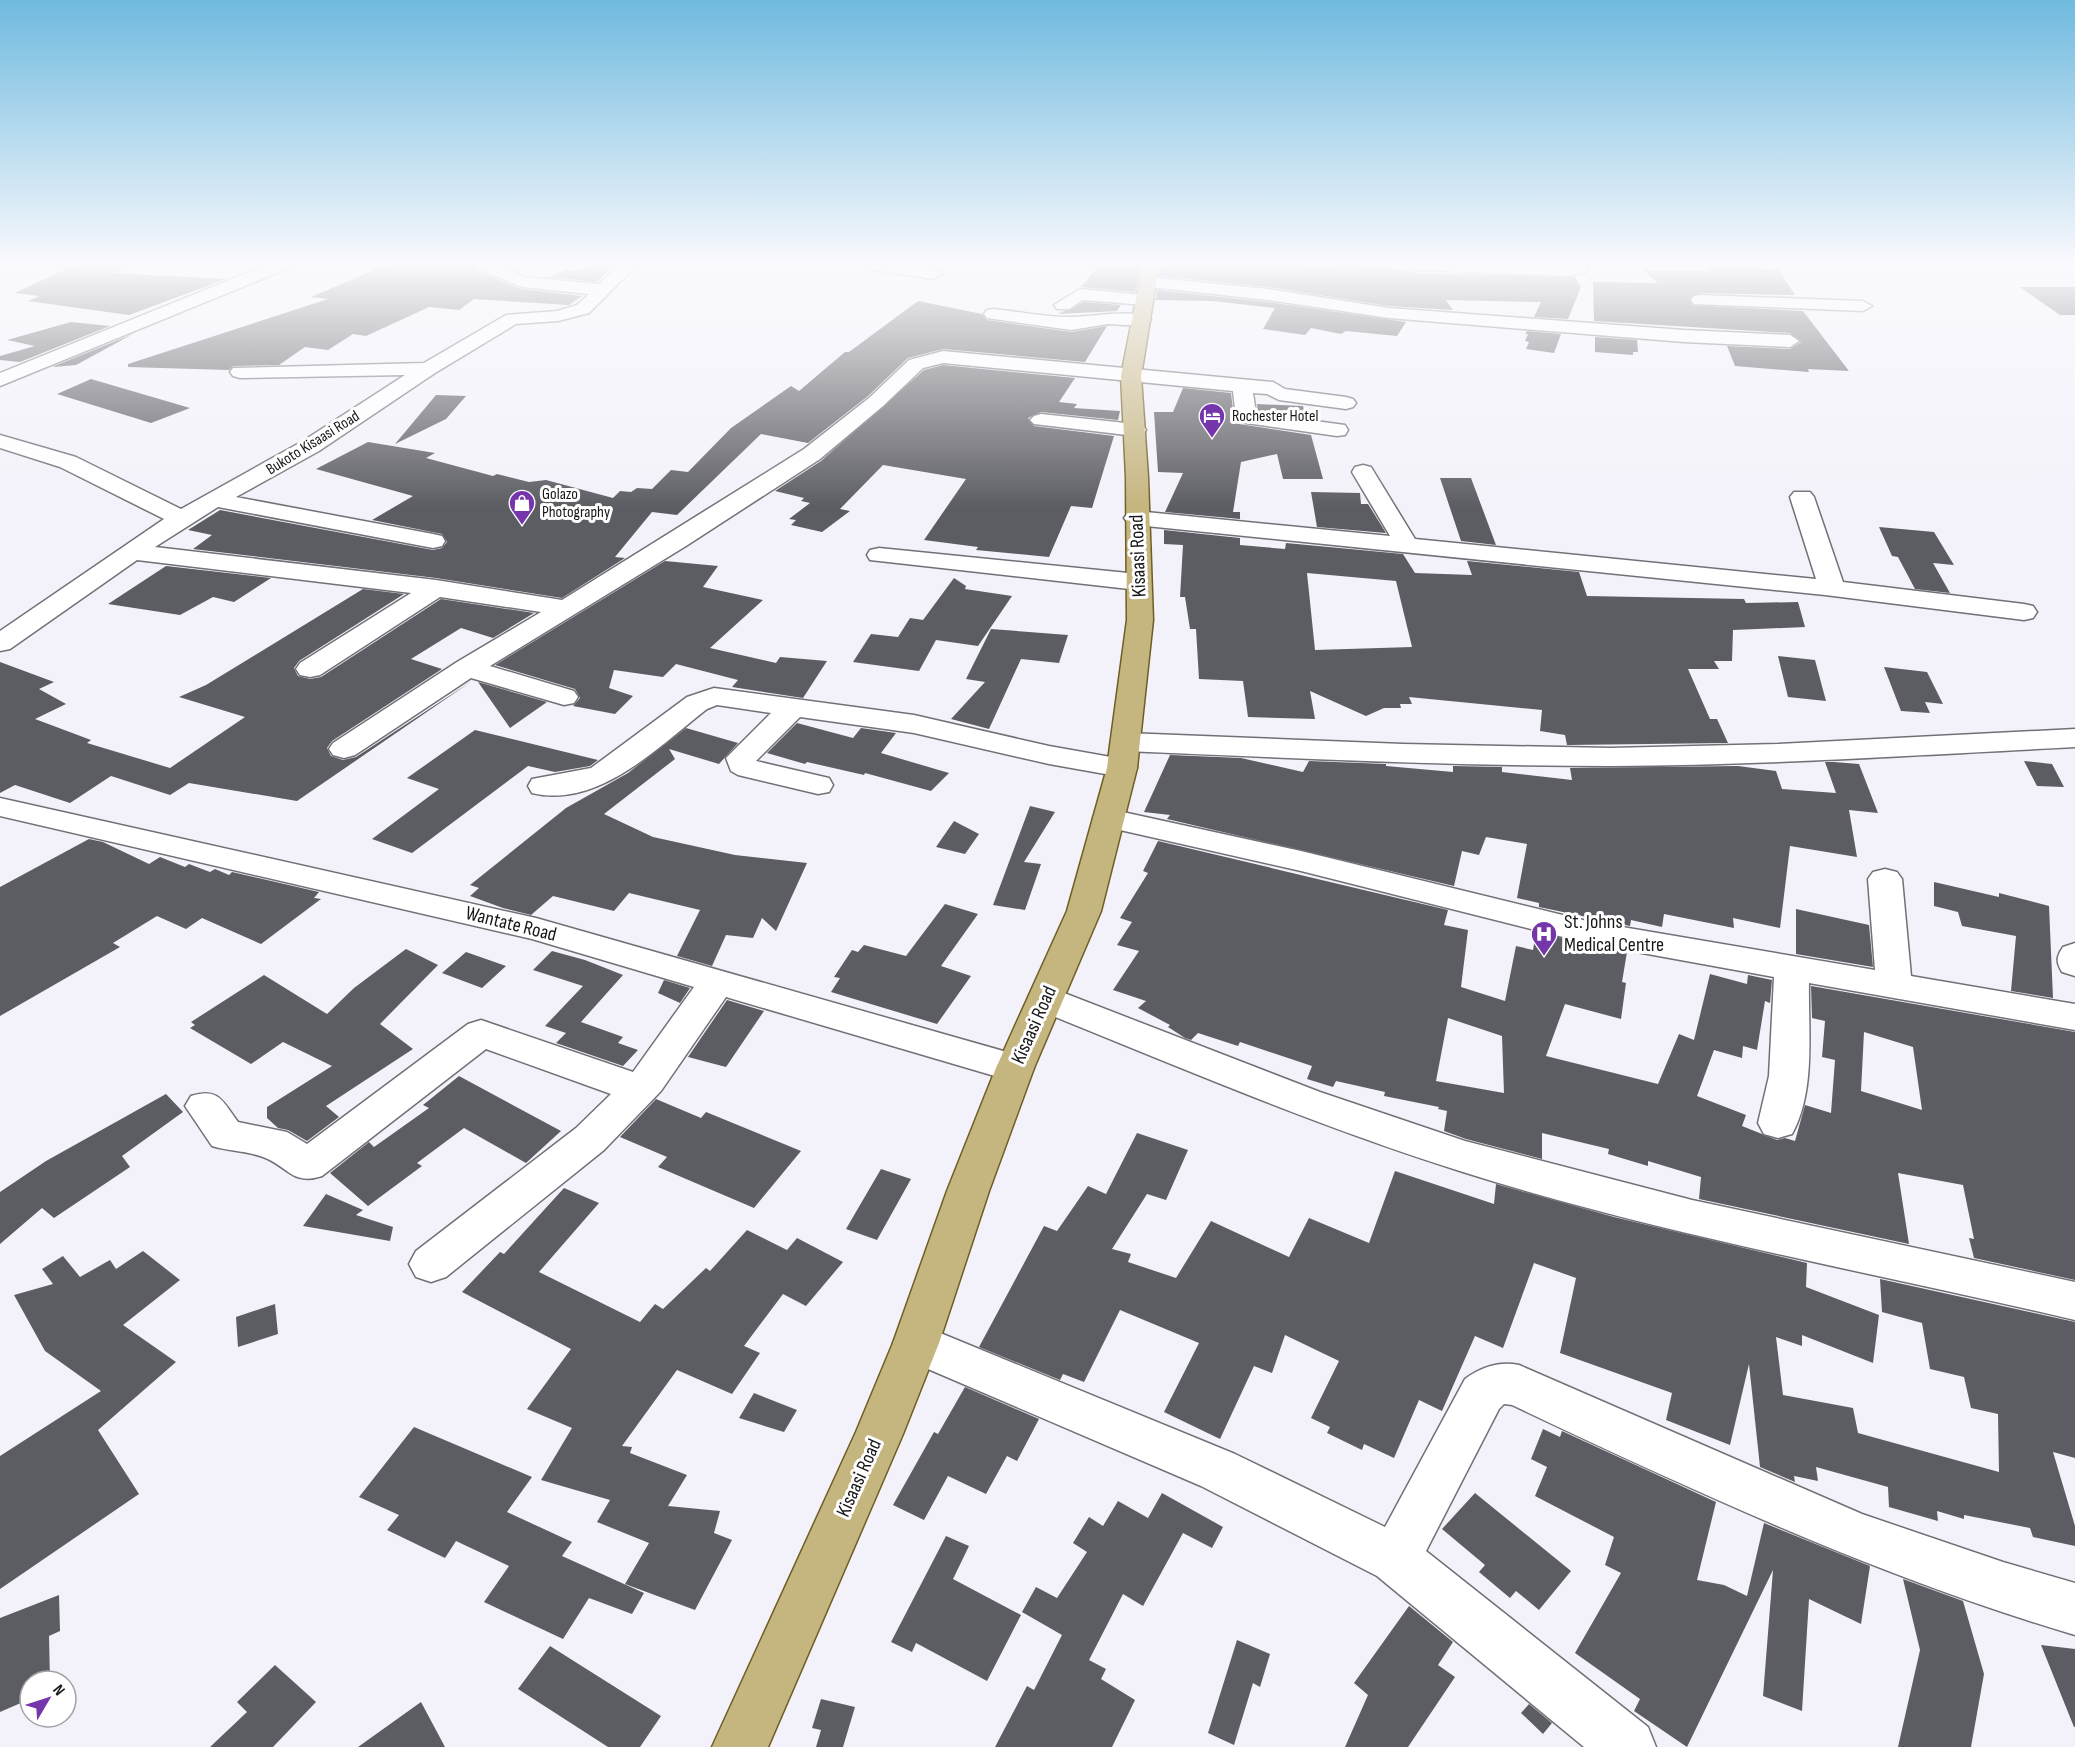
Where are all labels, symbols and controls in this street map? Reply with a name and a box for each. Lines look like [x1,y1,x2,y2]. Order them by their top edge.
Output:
hotel icon: Rochester Hotel [1197,401,1227,439]
street label: Bukoto Kisaasi Road [263,407,363,479]
place label: Rochester Hotel [1232,407,1319,426]
place label: Golazo Photography [542,485,610,522]
shop icon: Golazo Photography [507,488,537,526]
street label: Kisaasi Road [1125,514,1151,598]
street label: Wantate Road [463,901,559,947]
place label: St. Johns Medical Centre [1564,910,1664,957]
hospital icon: St. Johns Medical Centre [1529,919,1559,957]
street label: Kisaasi Road [1006,982,1062,1068]
street label: Kisaasi Road [831,1435,887,1521]
north arrow [18,1669,78,1729]
text: N [48,1681,69,1700]

